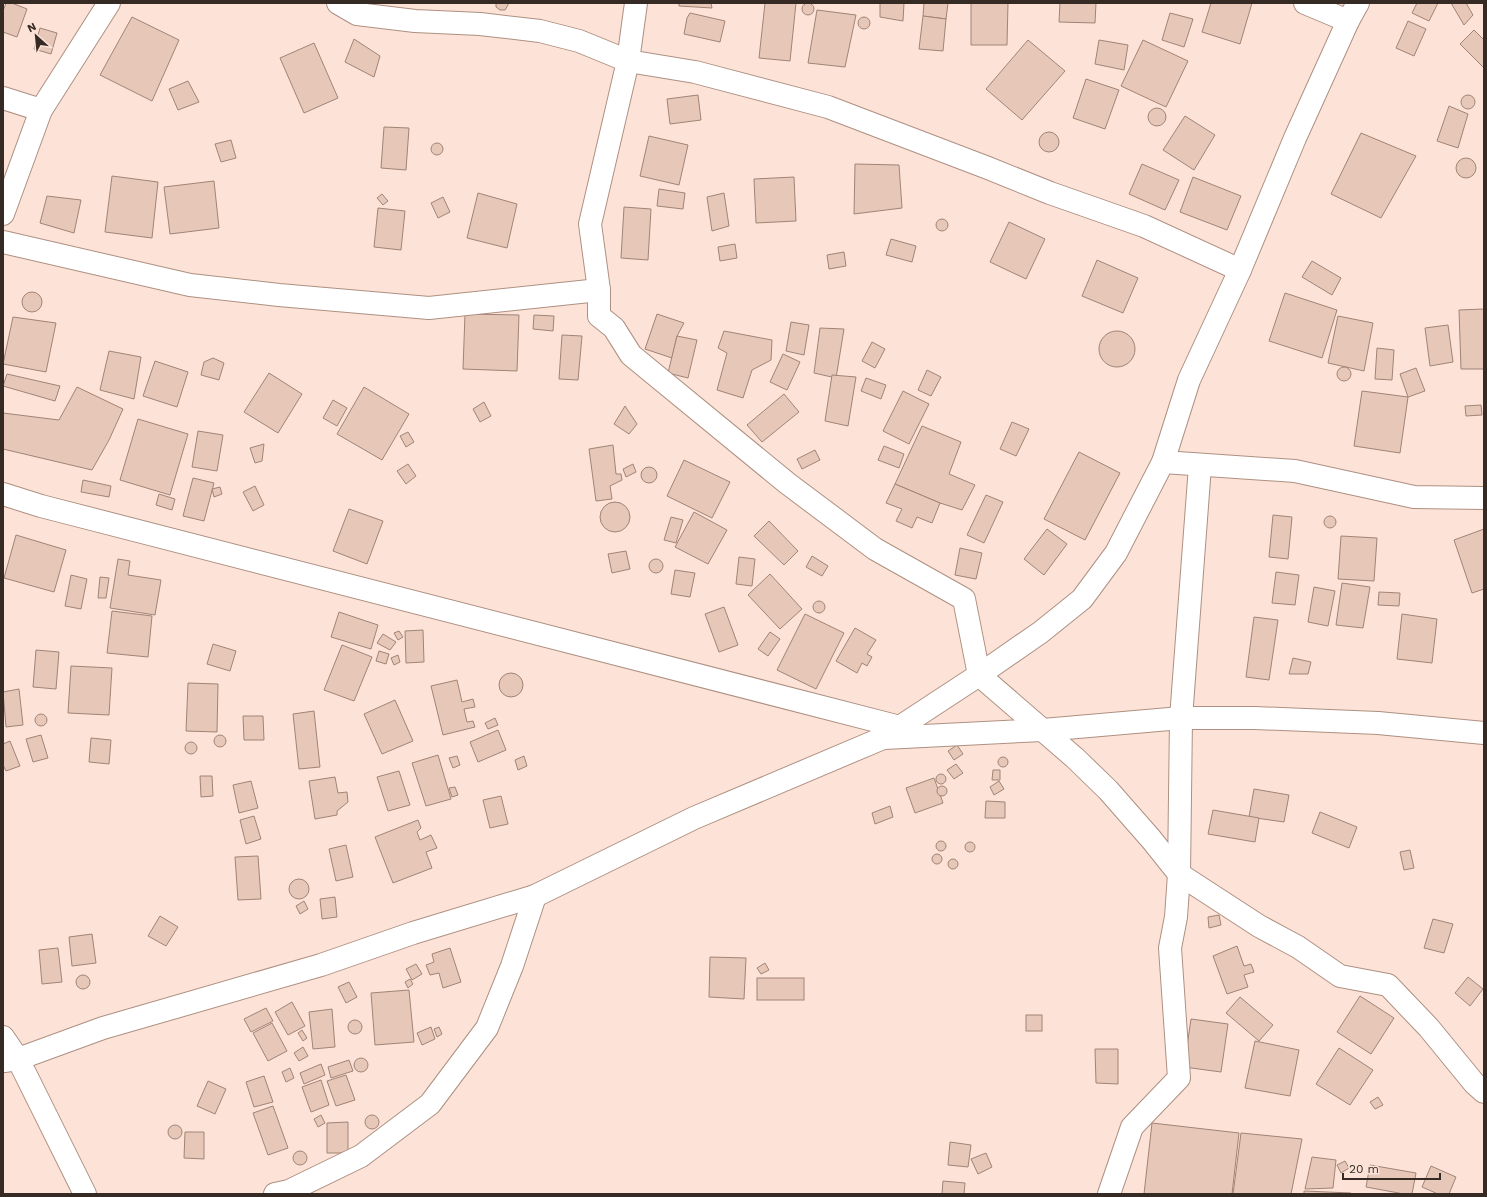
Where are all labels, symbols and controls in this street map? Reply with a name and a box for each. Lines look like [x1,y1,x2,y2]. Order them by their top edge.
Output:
north arrow [16,16,56,56]
text: N [25,20,38,35]
scale bar [1343,1155,1440,1181]
text: 20 m [1349,1162,1379,1176]

